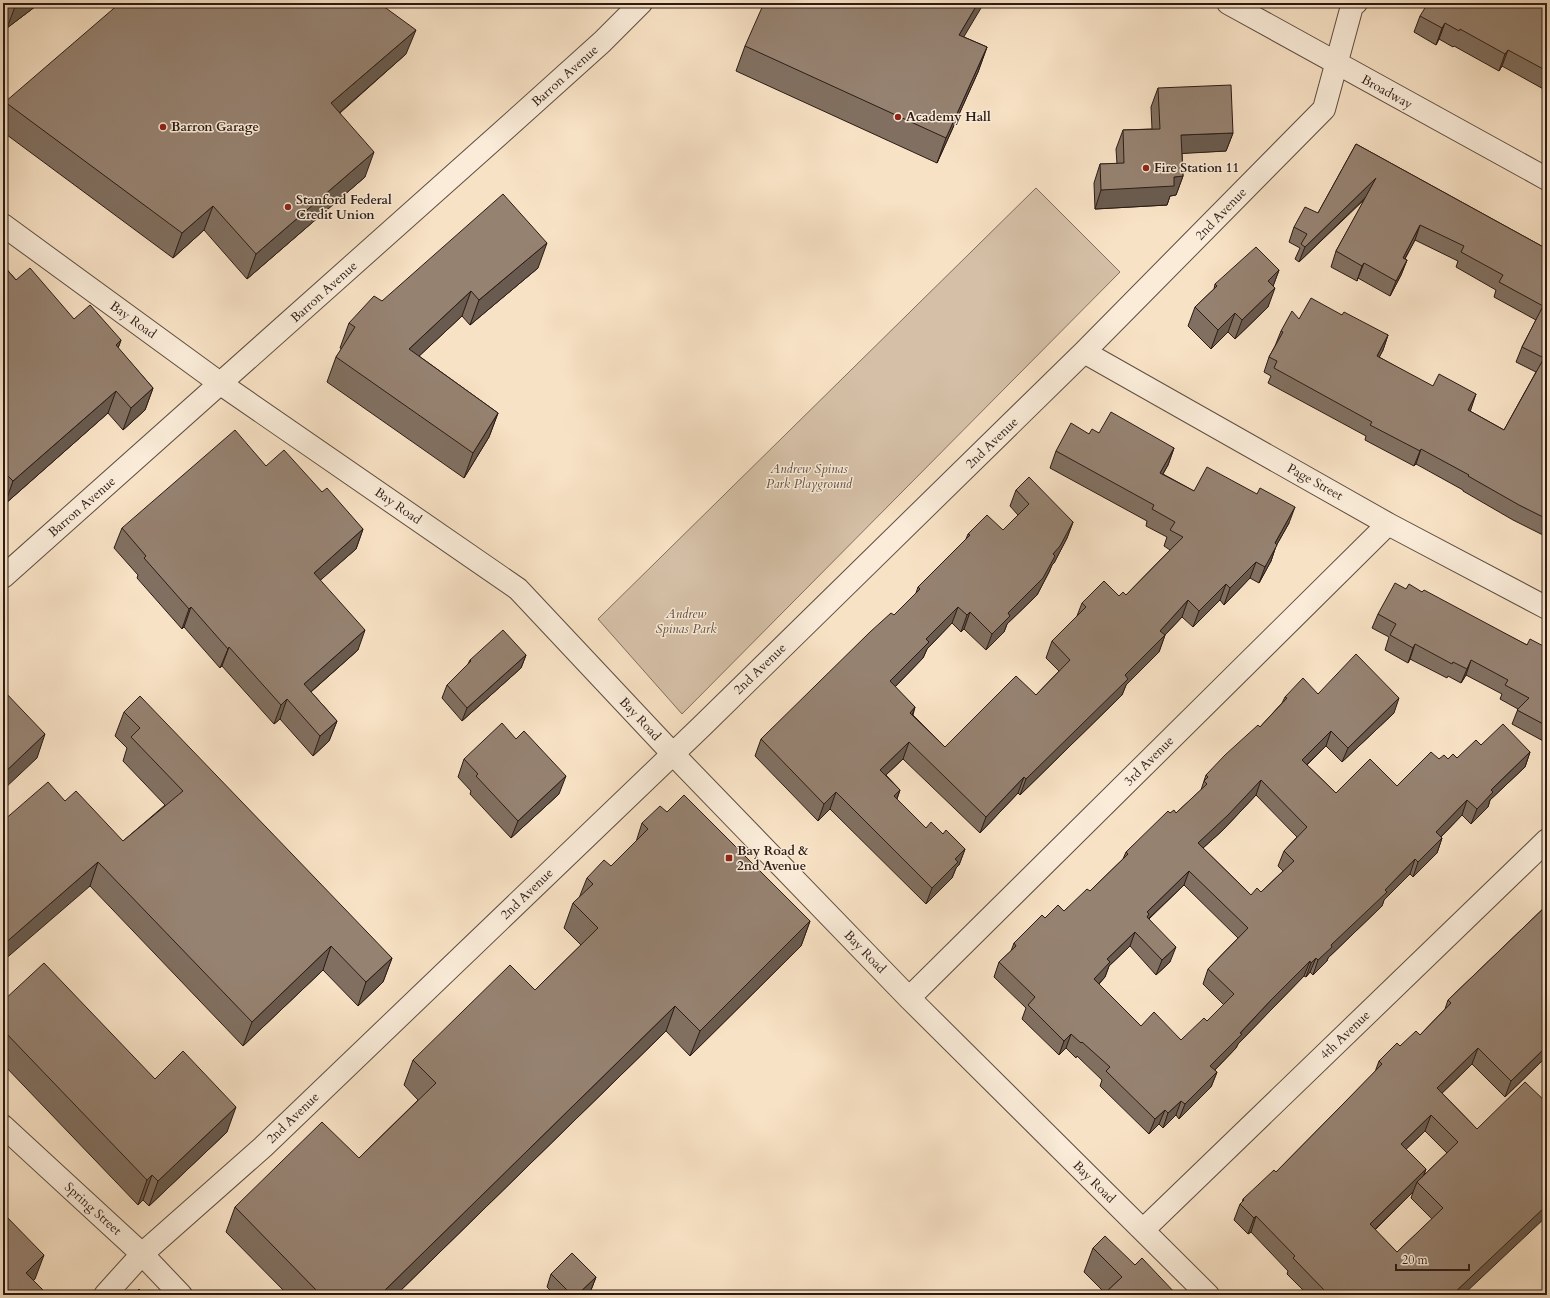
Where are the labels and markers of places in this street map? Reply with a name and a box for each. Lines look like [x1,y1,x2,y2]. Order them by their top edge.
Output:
place label: Academy Hall [906,108,991,126]
marker: Academy Hall [893,112,903,122]
place label: Barron Garage [171,118,259,136]
marker: Barron Garage [158,122,168,132]
place label: Fire Station 11 [1154,159,1239,177]
marker: Fire Station 11 [1141,163,1151,173]
place label: Stanford Federal Credit Union [296,191,392,224]
marker: Stanford Federal Credit Union [283,202,293,212]
place label: Bay Road & 2nd Avenue [737,842,808,875]
marker: Bay Road & 2nd Avenue [724,853,734,863]

